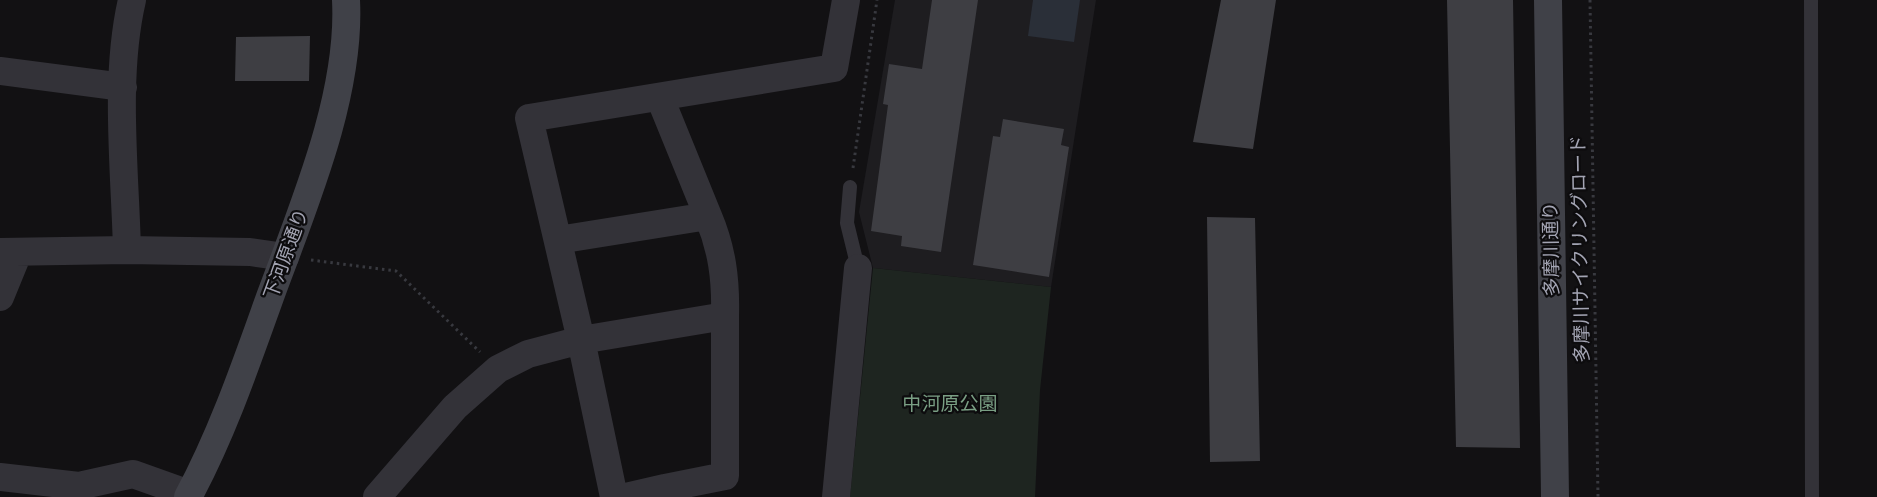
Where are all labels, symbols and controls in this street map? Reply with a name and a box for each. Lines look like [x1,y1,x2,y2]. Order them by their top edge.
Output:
street label: 多摩川サイクリングロード [1565,135,1595,363]
street label: 多摩川通り [1537,201,1565,297]
street label: 下河原通り [257,205,315,303]
park label: 中河原公園 [902,390,998,417]

